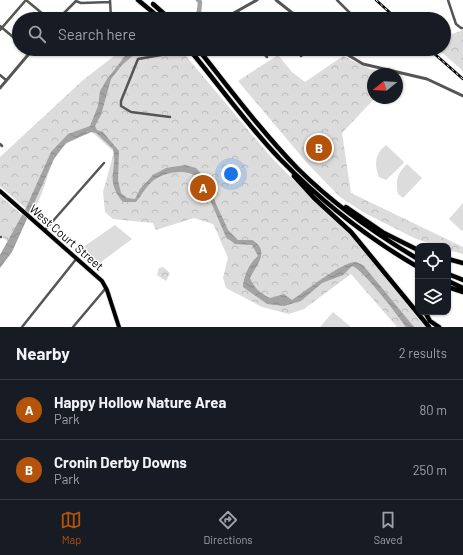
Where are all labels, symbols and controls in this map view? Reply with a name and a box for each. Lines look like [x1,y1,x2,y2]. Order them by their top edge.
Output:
search box [12,12,451,56]
icon: search [26,23,48,45]
text: Search here [58,25,136,43]
north arrow [367,68,403,104]
pin: B [306,133,332,163]
your location [221,164,241,184]
pin: A [190,173,216,203]
street label: West Court Street [27,201,107,273]
map controls [415,243,451,315]
button: locate [415,243,451,279]
button: layers [415,279,451,315]
text: Nearby [16,343,70,363]
text: 2 results [399,345,447,361]
text: Happy Hollow Nature Area [54,393,226,411]
text: A [25,402,33,418]
text: 80 m [420,402,447,418]
text: Park [54,411,80,427]
text: Cronin Derby Downs [54,453,187,471]
text: B [25,462,33,478]
text: 250 m [413,462,447,478]
text: Park [54,471,80,487]
tab: Map [60,509,82,546]
tab: Directions [203,509,253,546]
tab: Saved [374,509,403,546]

